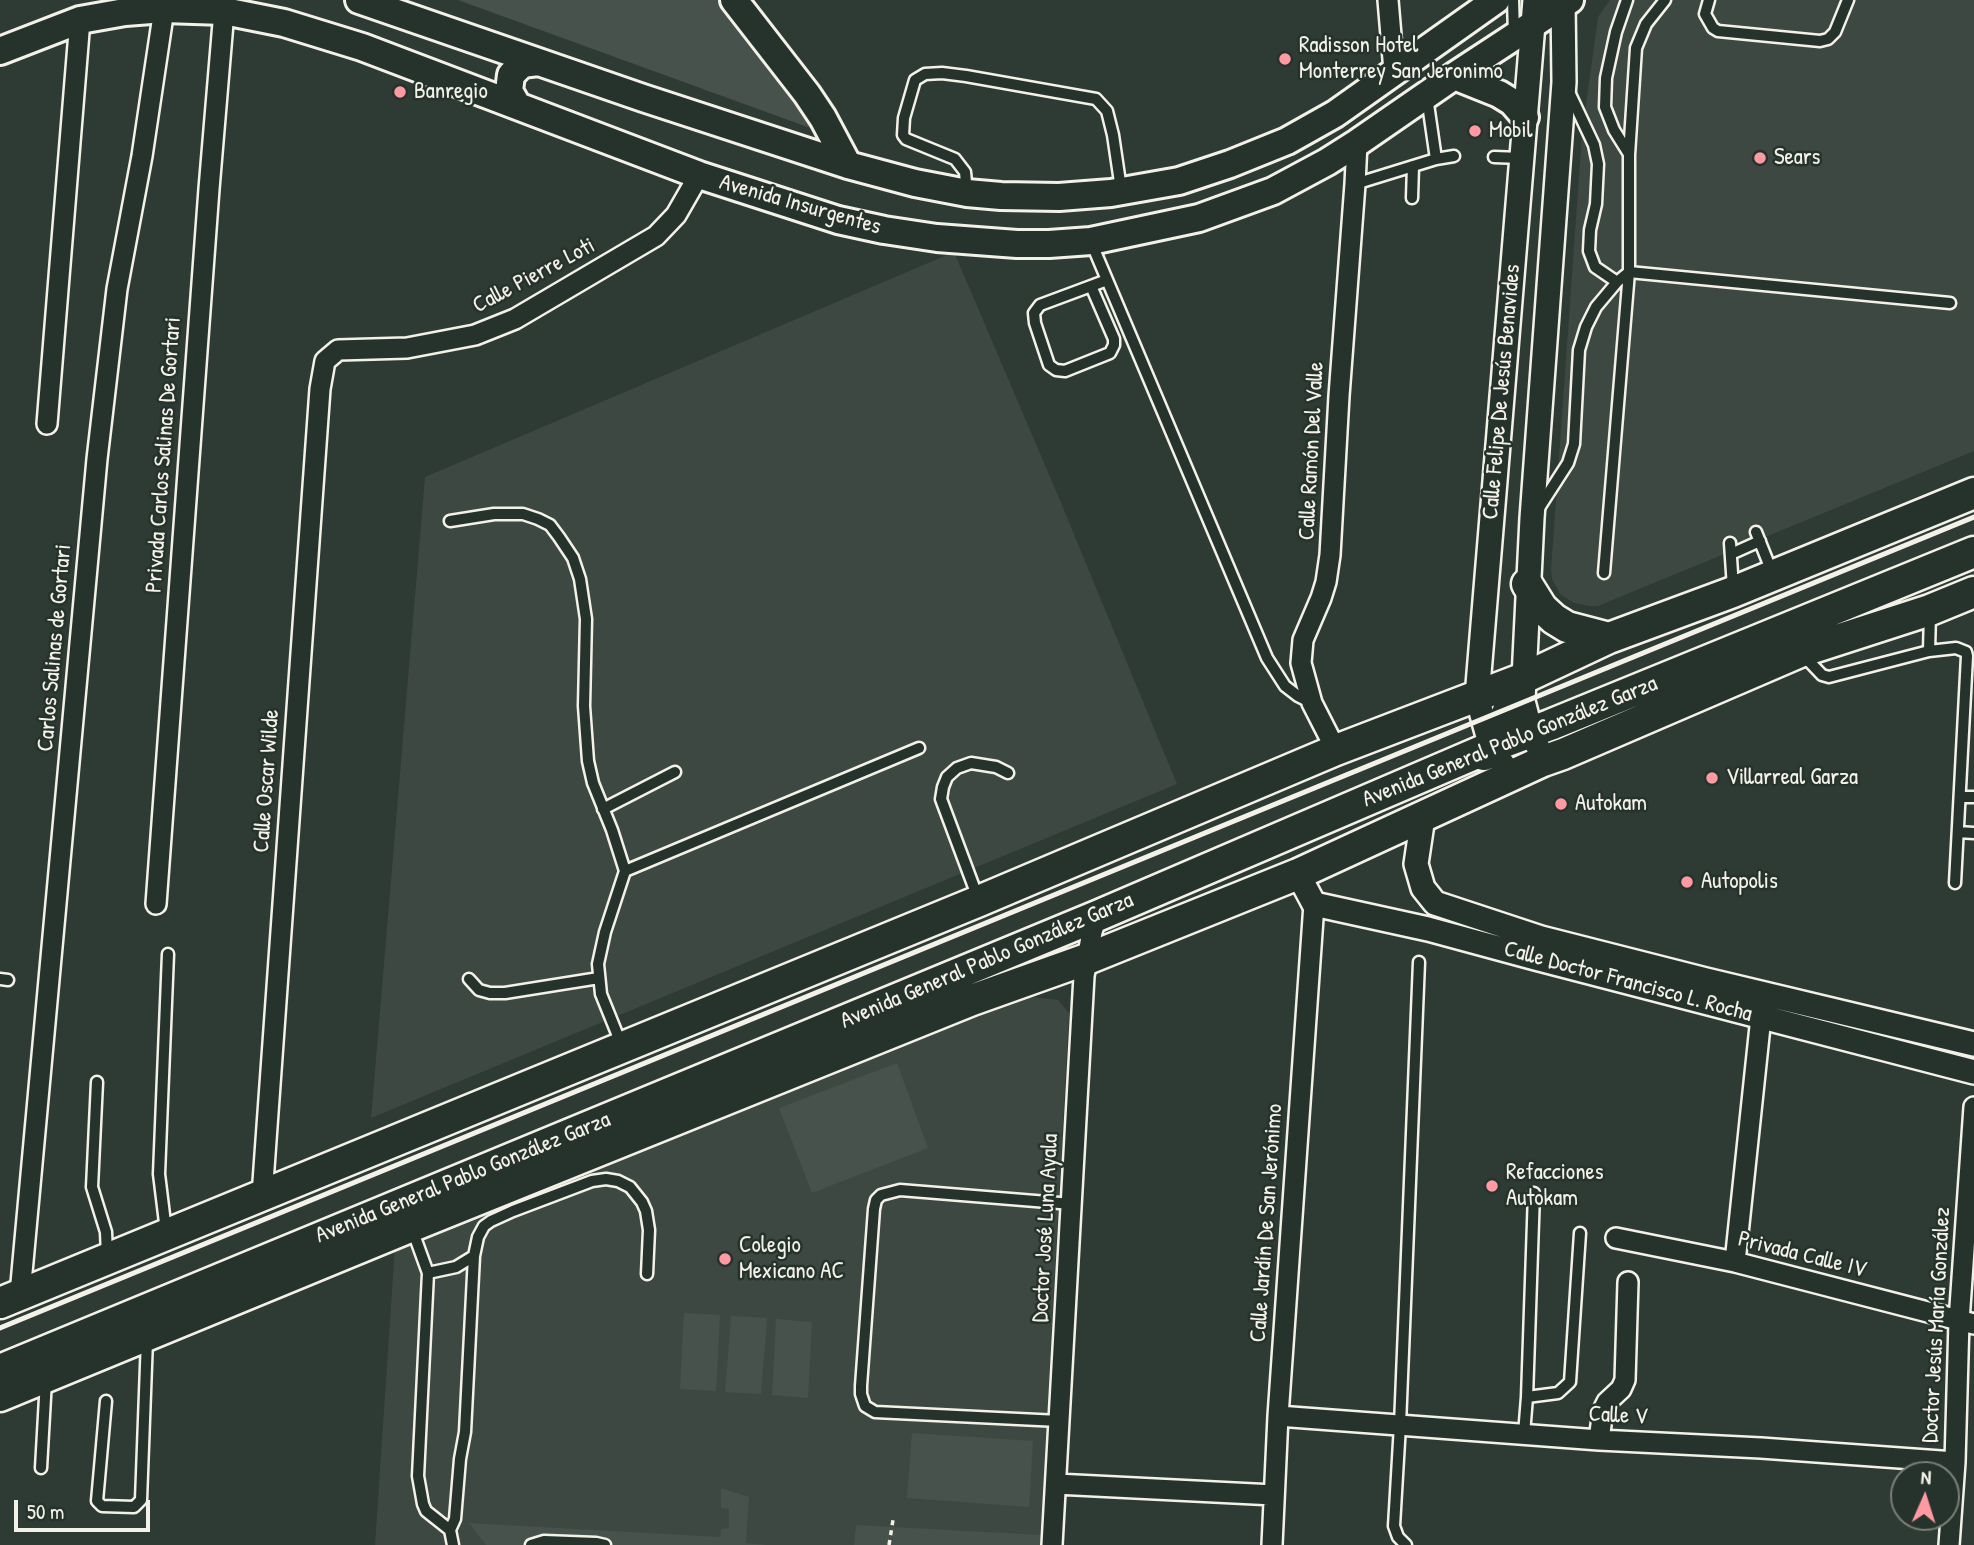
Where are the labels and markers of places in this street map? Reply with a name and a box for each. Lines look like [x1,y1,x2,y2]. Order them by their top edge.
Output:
place label: Radisson Hotel Monterrey San Jeronimo [1299,32,1503,86]
marker: Radisson Hotel Monterrey San Jeronimo [1277,51,1293,67]
place label: Banregio [414,78,488,106]
marker: Banregio [392,84,408,100]
place label: Mobil [1489,117,1533,145]
marker: Mobil [1467,123,1483,139]
place label: Sears [1774,144,1820,172]
marker: Sears [1752,150,1768,166]
place label: Villarreal Garza [1726,764,1858,792]
marker: Villarreal Garza [1704,770,1720,786]
place label: Autokam [1575,790,1647,818]
marker: Autokam [1553,796,1569,812]
place label: Autopolis [1701,868,1778,896]
marker: Autopolis [1679,874,1695,890]
place label: Refacciones Autokam [1506,1159,1604,1213]
marker: Refacciones Autokam [1484,1178,1500,1194]
place label: Colegio Mexicano AC [739,1232,844,1286]
marker: Colegio Mexicano AC [717,1251,733,1267]

